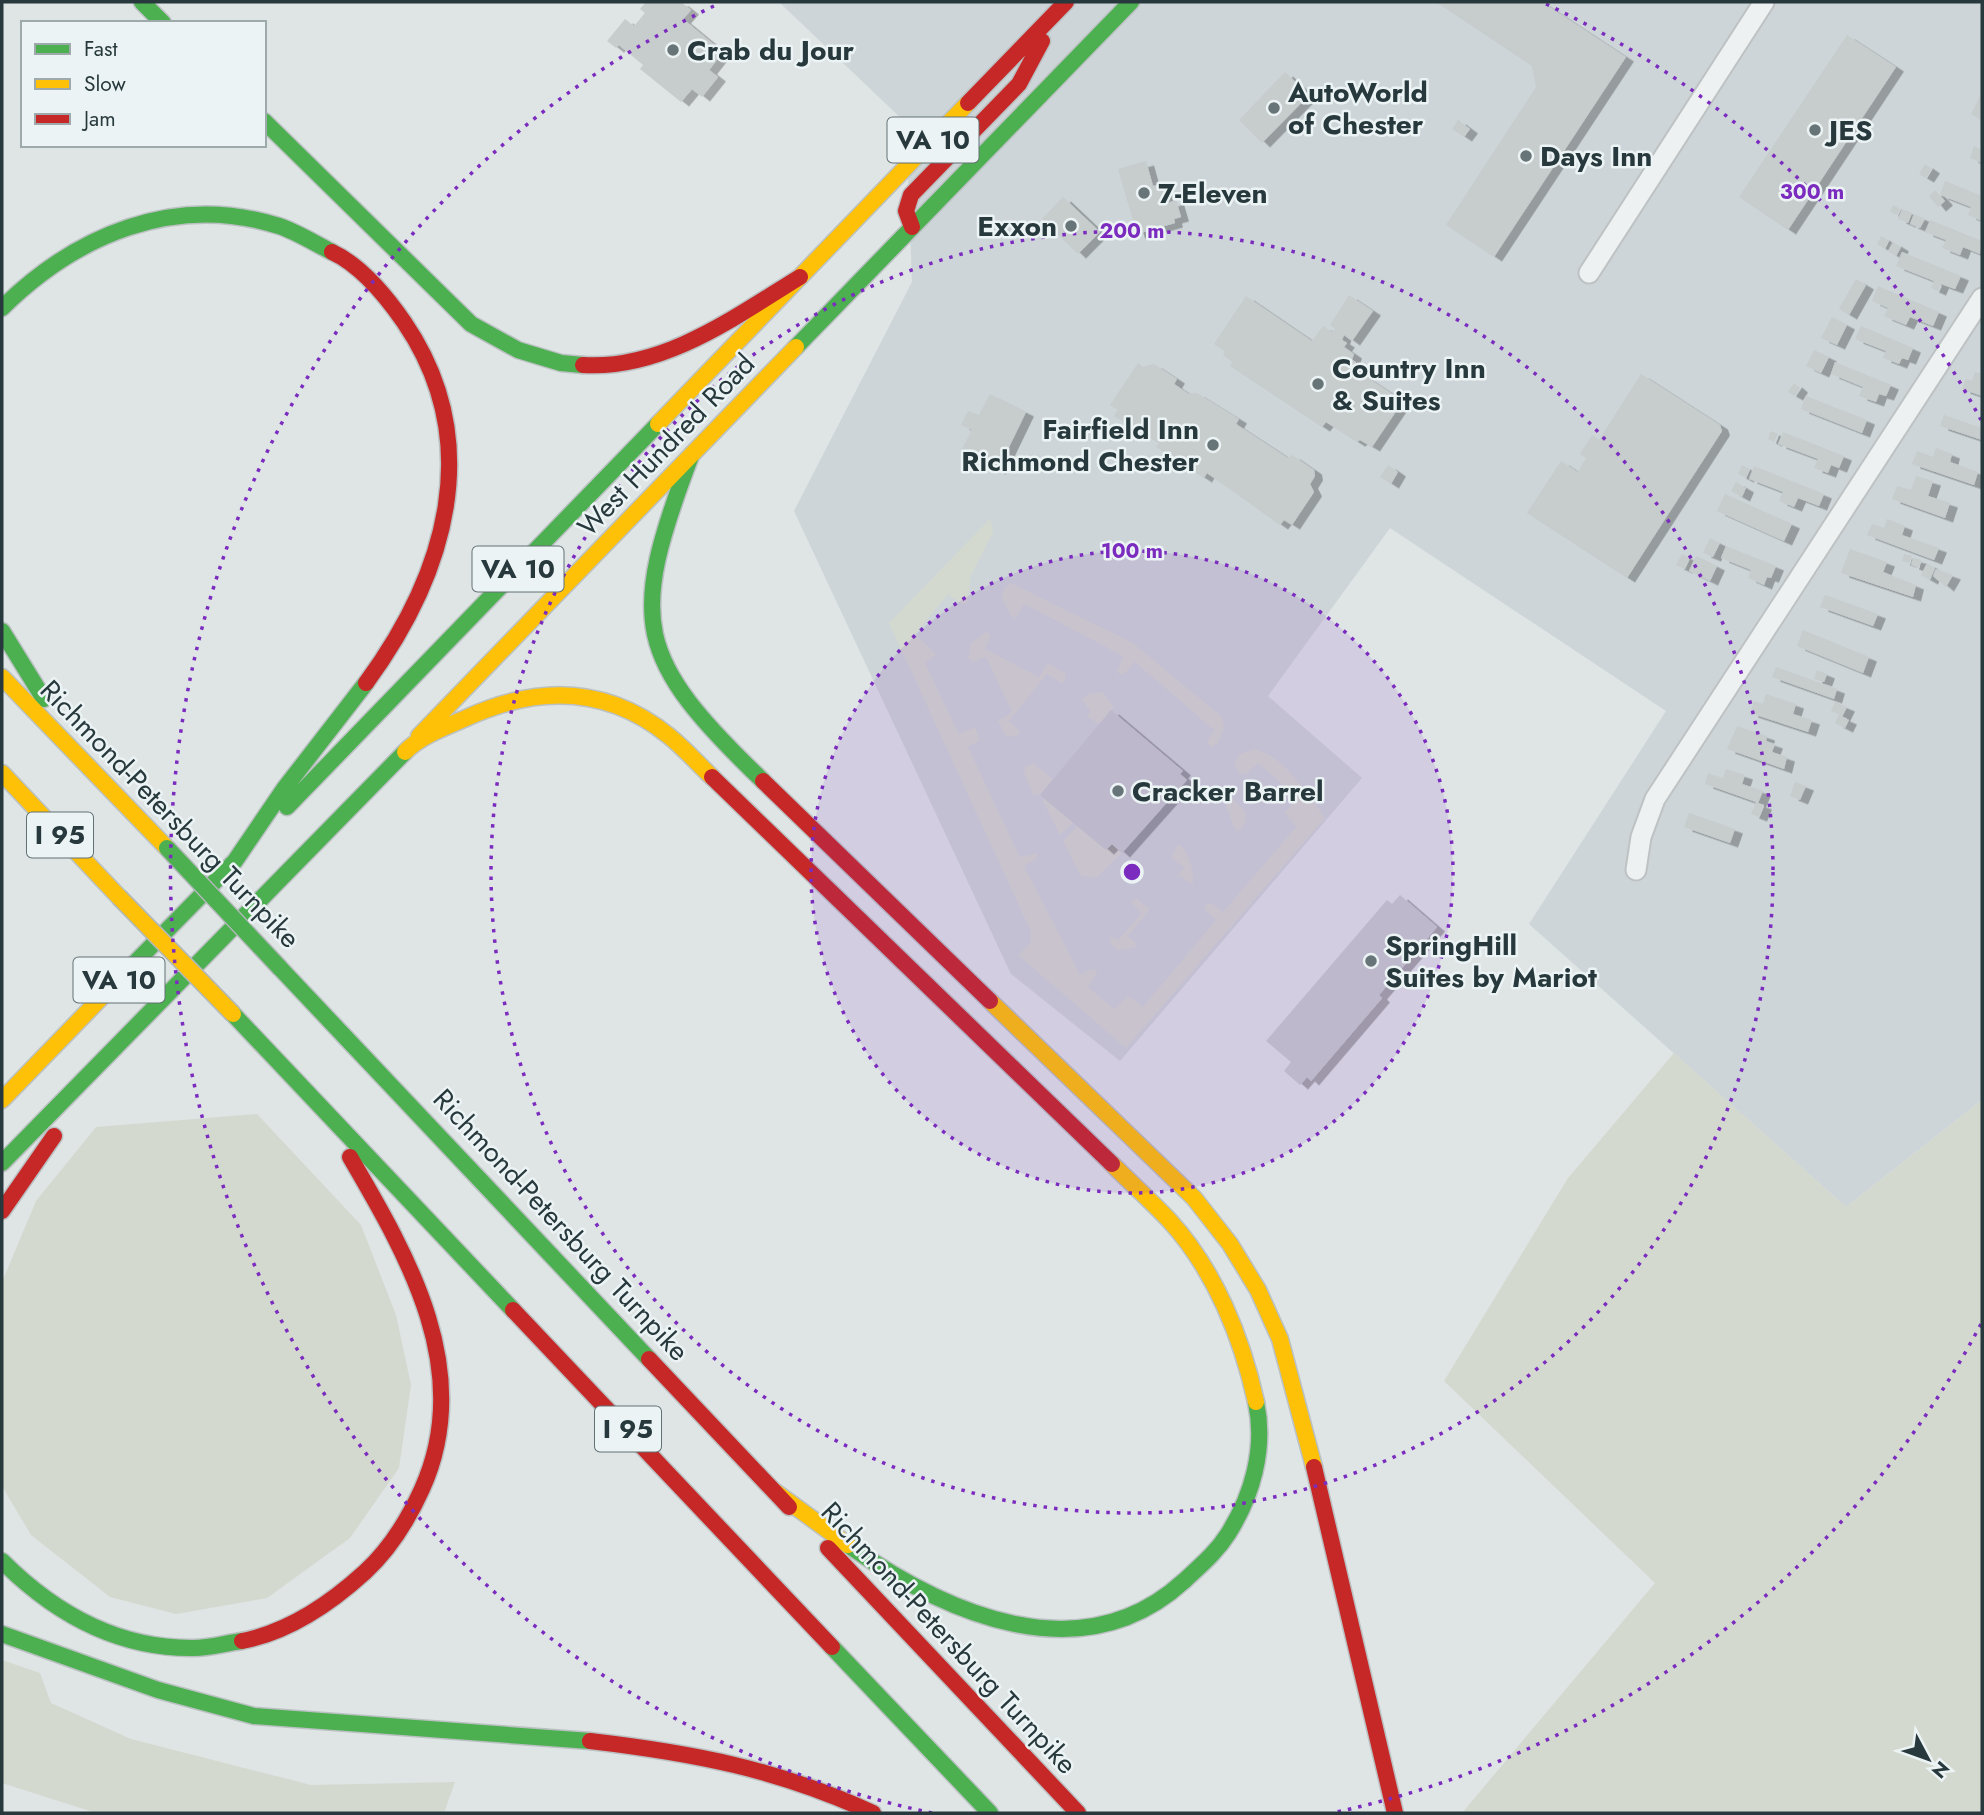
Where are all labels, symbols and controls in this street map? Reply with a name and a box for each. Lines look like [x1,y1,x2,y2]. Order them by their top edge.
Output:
legend [21,21,266,147]
place label: Crab du Jour [687,30,855,71]
text: Fast [84,34,117,64]
marker: Crab du Jour [665,42,681,58]
text: Slow [84,69,126,99]
place label: AutoWorld of Chester [1287,72,1428,145]
marker: AutoWorld of Chester [1266,100,1282,116]
text: Jam [81,104,116,134]
place label: JES [1824,110,1873,151]
road number: VA 10 [888,118,978,162]
marker: JES [1807,122,1823,138]
place label: Days Inn [1540,136,1652,177]
marker: Days Inn [1518,148,1534,164]
place label: 7-Eleven [1158,173,1268,214]
text: 300 m [1780,177,1844,207]
marker: 7-Eleven [1136,185,1152,201]
place label: Exxon [977,206,1057,247]
text: 200 m [1099,216,1165,246]
marker: Exxon [1063,218,1079,234]
street label: West Hundred Road [568,344,764,546]
place label: Country Inn & Suites [1332,348,1486,421]
marker: Country Inn & Suites [1310,376,1326,392]
place label: Fairfield Inn Richmond Chester [961,409,1199,482]
marker: Fairfield Inn Richmond Chester [1205,437,1221,453]
text: 100 m [1101,536,1163,566]
road number: VA 10 [472,547,564,592]
street label: Richmond-Petersburg Turnpike [30,671,310,957]
place label: Cracker Barrel [1132,771,1324,812]
marker: Cracker Barrel [1110,783,1126,799]
road number: I 95 [27,813,93,858]
centre of rings [1120,860,1144,884]
place label: SpringHill Suites by Mariot [1385,925,1597,998]
marker: SpringHill Suites by Mariot [1363,953,1379,969]
road number: VA 10 [74,958,164,1002]
street label: Richmond-Petersburg Turnpike [424,1080,698,1370]
road number: I 95 [595,1406,661,1452]
street label: Richmond-Petersburg Turnpike [812,1493,1086,1783]
north arrow [1893,1724,1963,1794]
text: N [1925,1755,1956,1784]

